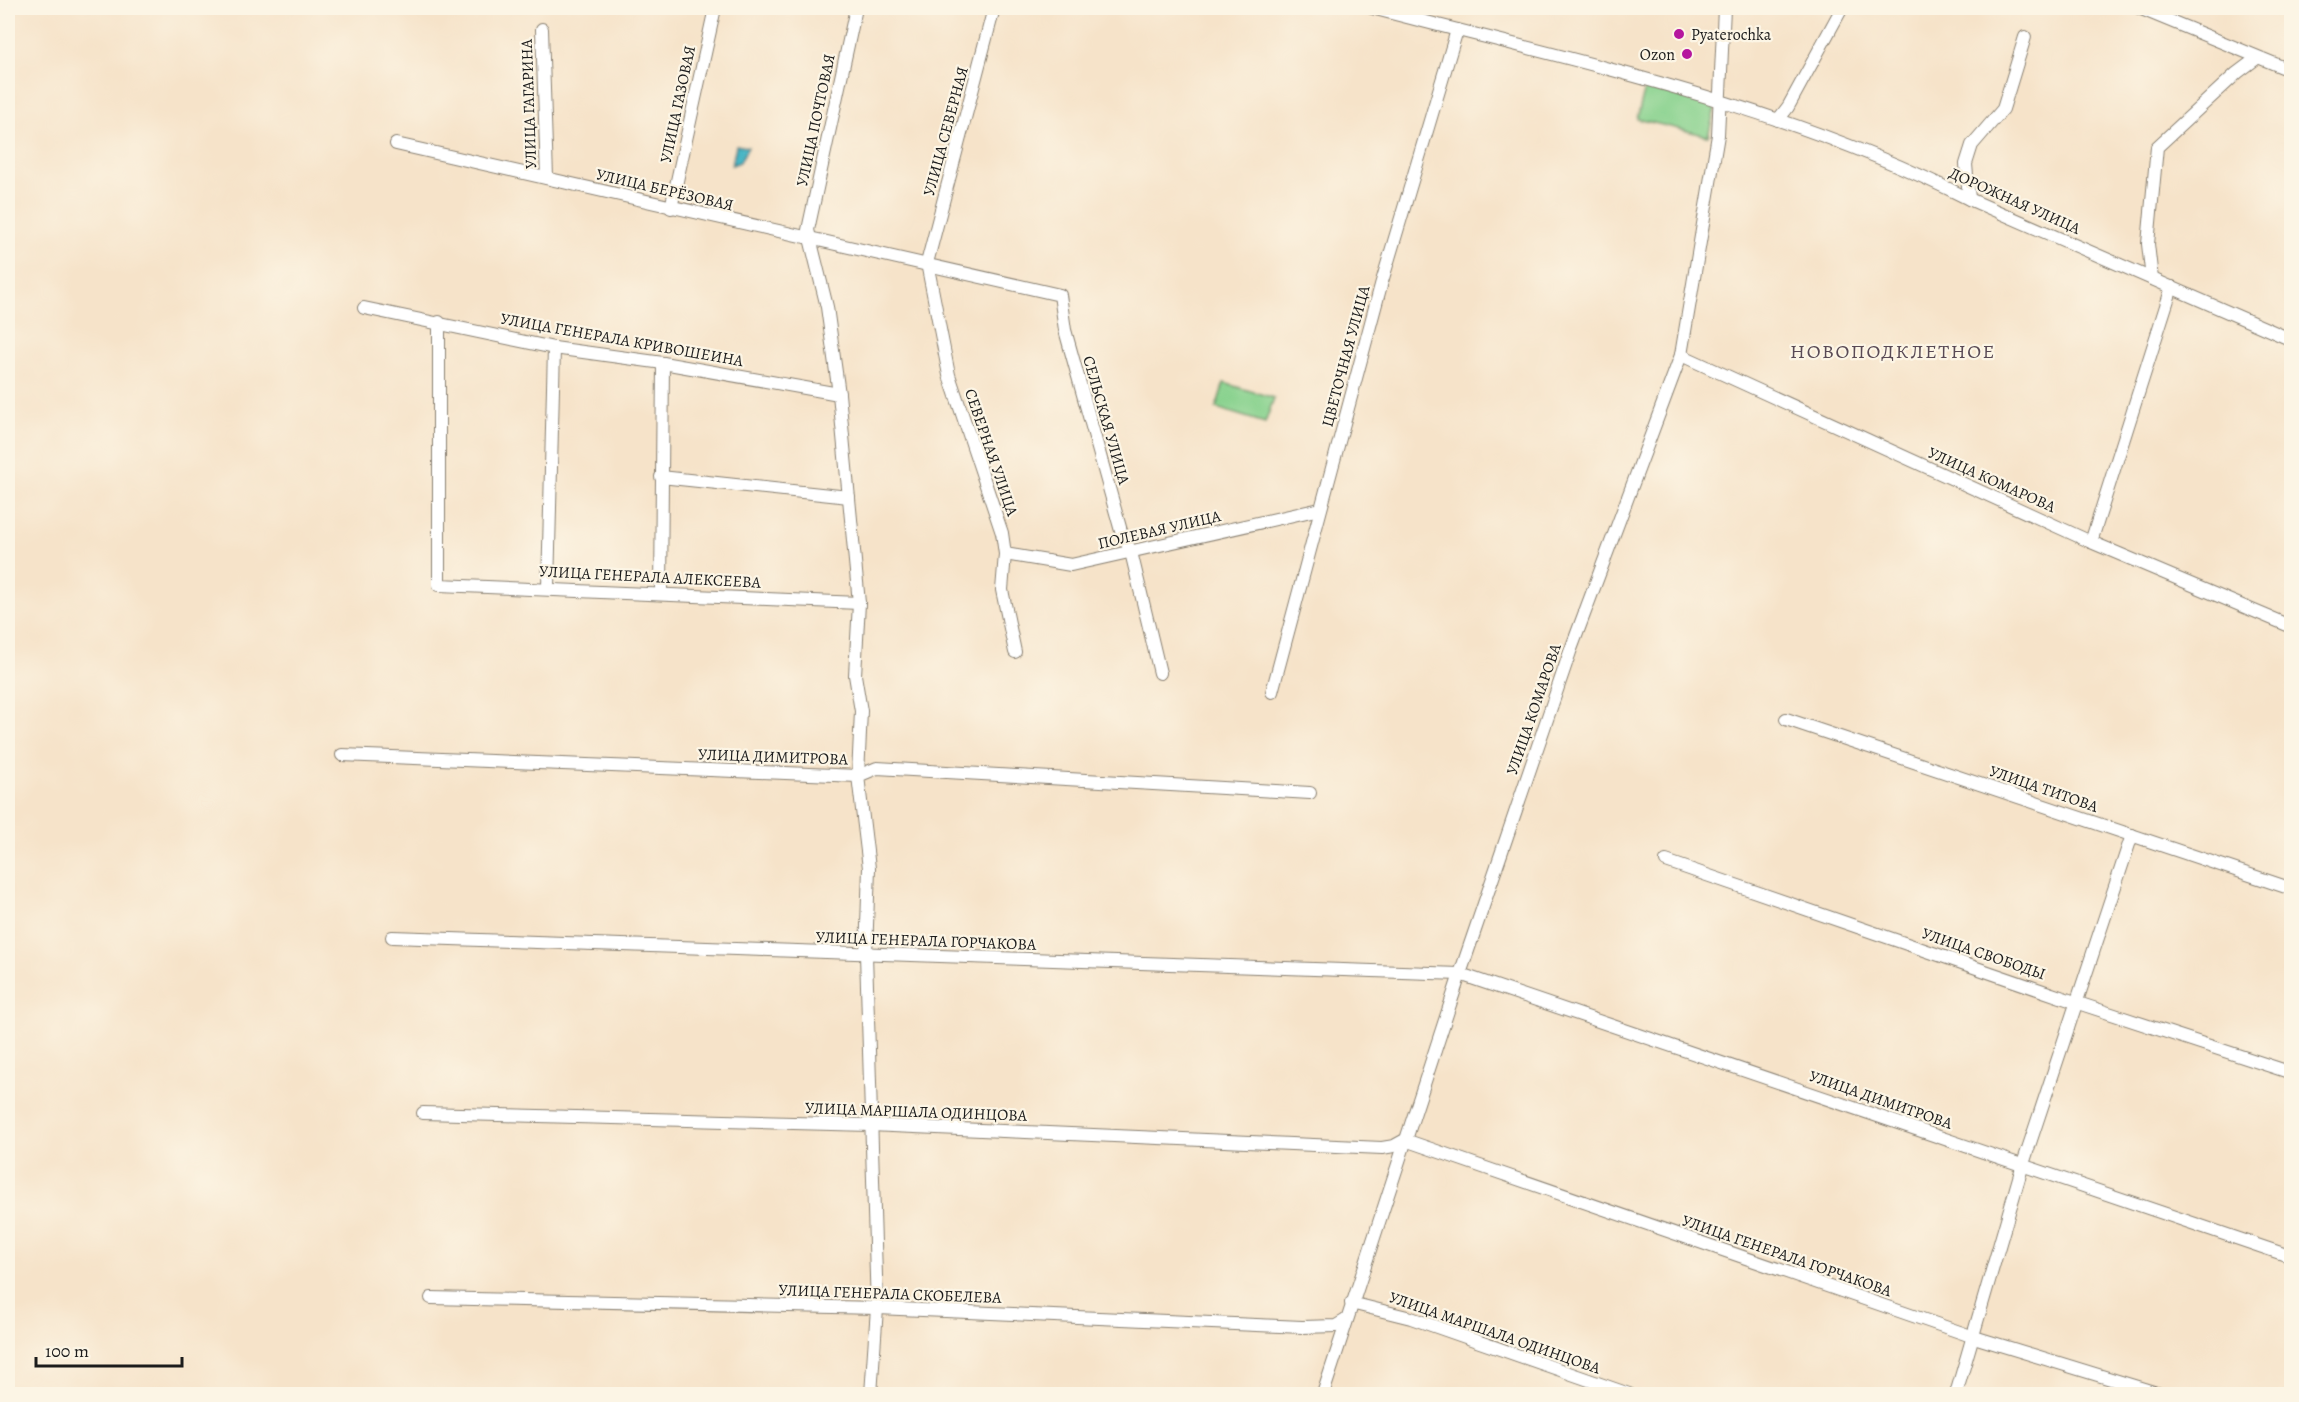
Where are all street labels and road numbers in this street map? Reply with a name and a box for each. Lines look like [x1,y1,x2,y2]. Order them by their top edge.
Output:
street label: УЛИЦА ГАГАРИНА [516,38,542,169]
street label: УЛИЦА ГАЗОВАЯ [655,43,701,165]
street label: УЛИЦА ПОЧТОВАЯ [791,52,841,189]
street label: УЛИЦА СЕВЕРНАЯ [918,64,974,198]
street label: ДОРОЖНАЯ УЛИЦА [1945,162,2084,240]
street label: УЛИЦА БЕРЁЗОВАЯ [594,163,736,217]
street label: ЦВЕТОЧНАЯ УЛИЦА [1316,282,1376,429]
street label: УЛИЦА ГЕНЕРАЛА КРИВОШЕИНА [499,308,746,372]
street label: СЕЛЬСКАЯ УЛИЦА [1077,353,1135,488]
street label: СЕВЕРНАЯ УЛИЦА [959,386,1023,520]
street label: УЛИЦА КОМАРОВА [1924,442,2060,518]
street label: ПОЛЕВАЯ УЛИЦА [1096,505,1223,555]
street label: УЛИЦА ГЕНЕРАЛА АЛЕКСЕЕВА [539,560,762,594]
street label: УЛИЦА КОМАРОВА [1501,640,1567,778]
street label: УЛИЦА ДИМИТРОВА [698,743,849,771]
street label: УЛИЦА ТИТОВА [1986,760,2102,818]
street label: УЛИЦА СВОБОДЫ [1919,922,2048,985]
street label: УЛИЦА ГЕНЕРАЛА ГОРЧАКОВА [815,926,1037,956]
street label: УЛИЦА ДИМИТРОВА [1806,1065,1956,1135]
street label: УЛИЦА МАРШАЛА ОДИНЦОВА [805,1097,1028,1127]
street label: УЛИЦА ГЕНЕРАЛА ГОРЧАКОВА [1679,1210,1895,1302]
street label: УЛИЦА ГЕНЕРАЛА СКОБЕЛЕВА [778,1279,1003,1309]
street label: УЛИЦА МАРШАЛА ОДИНЦОВА [1386,1286,1604,1380]

